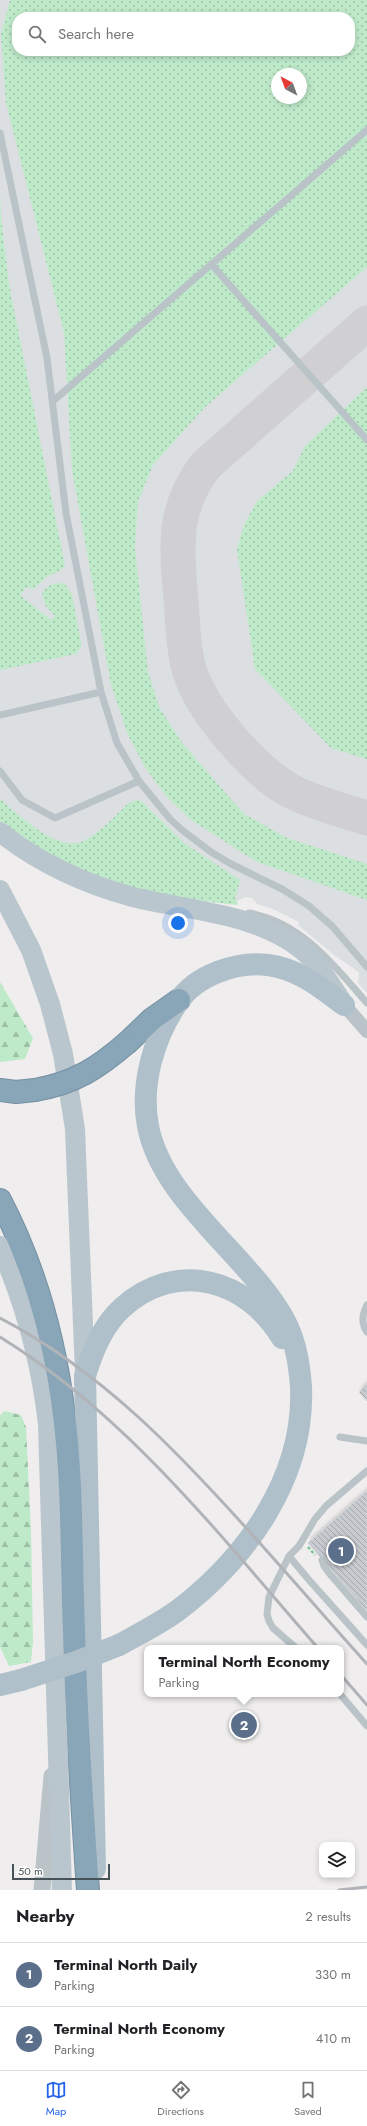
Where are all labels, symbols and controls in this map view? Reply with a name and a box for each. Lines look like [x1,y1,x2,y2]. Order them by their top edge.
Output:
search box [12,12,355,56]
icon: search [26,23,48,45]
text: Search here [58,23,134,45]
north arrow [271,68,307,104]
your location [168,913,188,933]
pin: 1 [328,1536,354,1566]
popup [144,1645,344,1697]
text: Terminal North Economy [159,1651,329,1673]
text: Parking [159,1673,199,1692]
pin: 2 [231,1710,257,1740]
map controls [319,1842,355,1878]
button: layers [319,1842,355,1878]
scale bar [12,1862,110,1881]
text: 50 m [18,1863,43,1879]
text: Nearby [16,1904,74,1928]
text: 2 results [305,1907,351,1926]
text: Terminal North Daily [54,1954,197,1976]
text: 1 [26,1965,32,1984]
text: 330 m [315,1965,351,1984]
text: Parking [54,1976,95,1995]
text: Terminal North Economy [54,2018,225,2040]
text: 2 [25,2029,33,2048]
text: 410 m [316,2029,351,2048]
text: Parking [54,2040,95,2059]
tab: Map [45,2079,67,2119]
tab: Directions [157,2079,204,2119]
tab: Saved [294,2079,322,2119]

